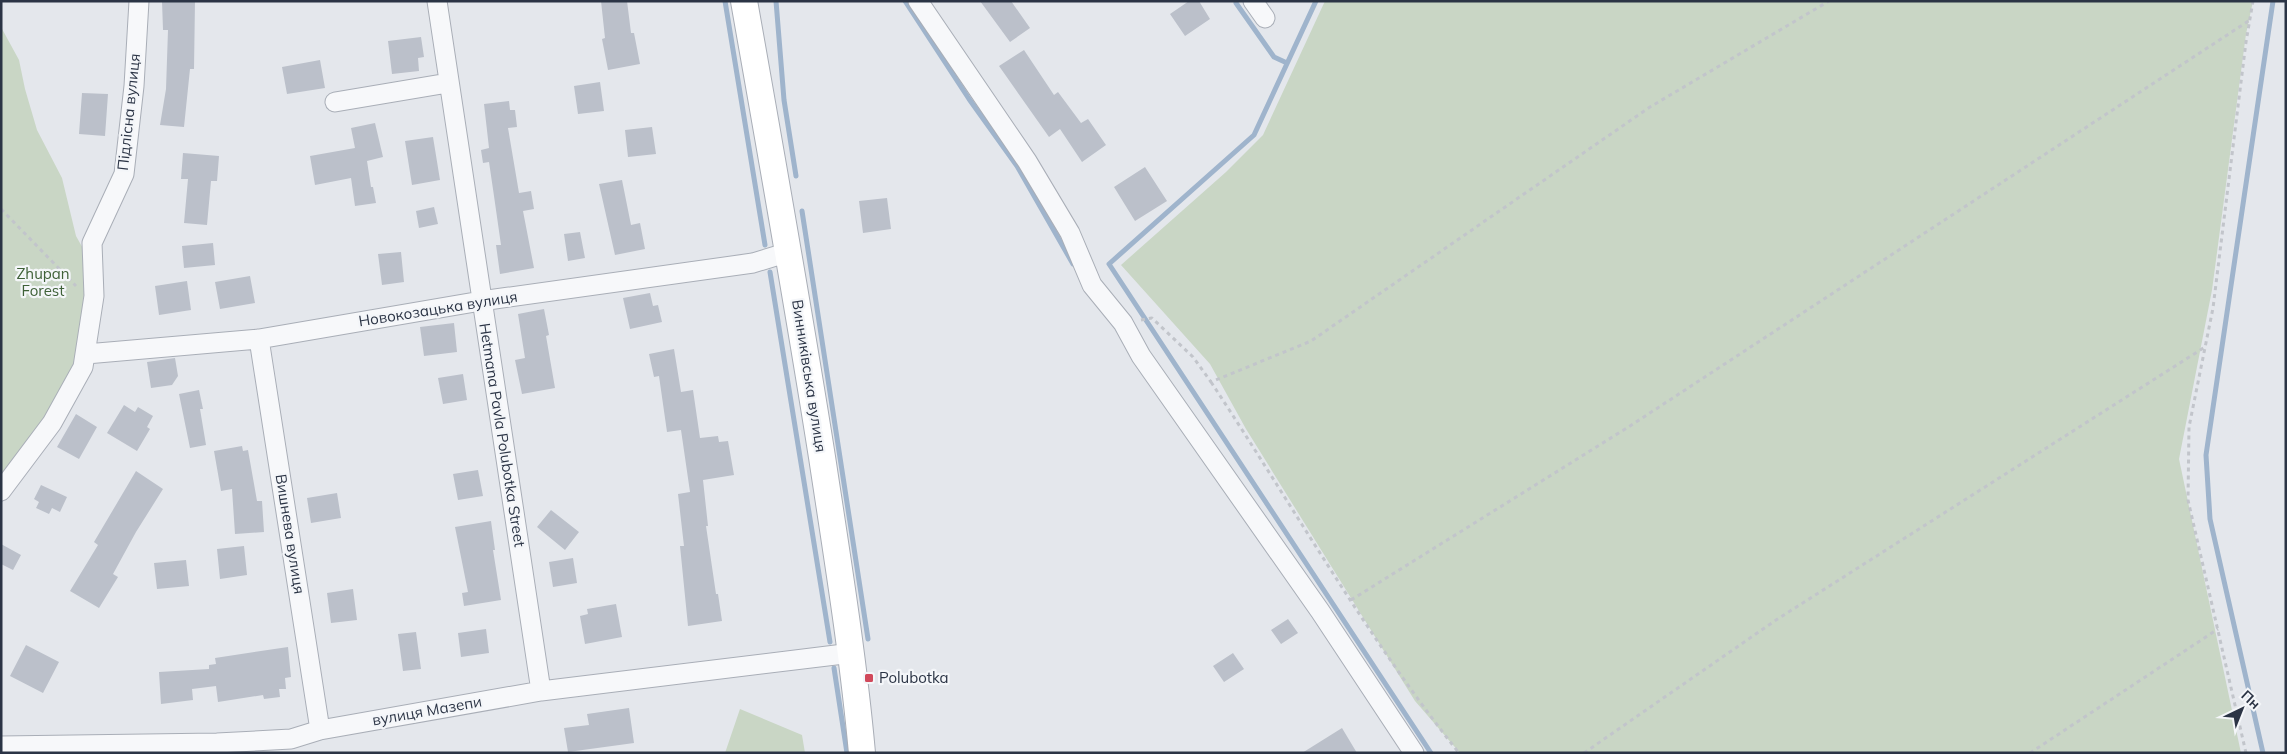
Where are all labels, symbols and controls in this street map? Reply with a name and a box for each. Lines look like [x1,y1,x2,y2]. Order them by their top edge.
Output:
street label: Підлісна вулиця [113,52,144,171]
park label: Zhupan Forest [16,264,70,300]
street label: Новокозацька вулиця [357,287,519,330]
street label: Винниківська вулиця [788,298,831,454]
street label: Hetmana Pavla Polubotka Street [475,322,530,548]
street label: Вишнева вулиця [272,473,309,595]
place label: Polubotka [879,668,949,687]
marker: Polubotka [863,672,875,684]
north arrow [2217,684,2267,734]
text: Пн [2238,686,2264,713]
street label: вулиця Мазепи [371,692,483,729]

